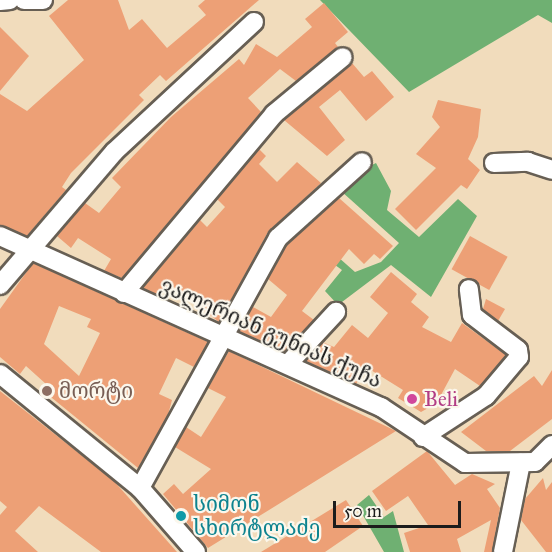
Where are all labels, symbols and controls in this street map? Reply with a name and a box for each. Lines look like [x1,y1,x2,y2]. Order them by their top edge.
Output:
street label: ვალერიან გუნიას ქუჩა [156,273,386,393]
place label: მორტი [59,378,133,404]
marker: მორტი [40,384,54,398]
place label: Beli [424,386,458,412]
marker: Beli [405,392,419,406]
scale bar [336,489,464,527]
place label: სიმონ სხირტლაძე [193,491,321,541]
text: 50 m [344,500,382,522]
marker: სიმონ სხირტლაძე [174,509,188,523]

